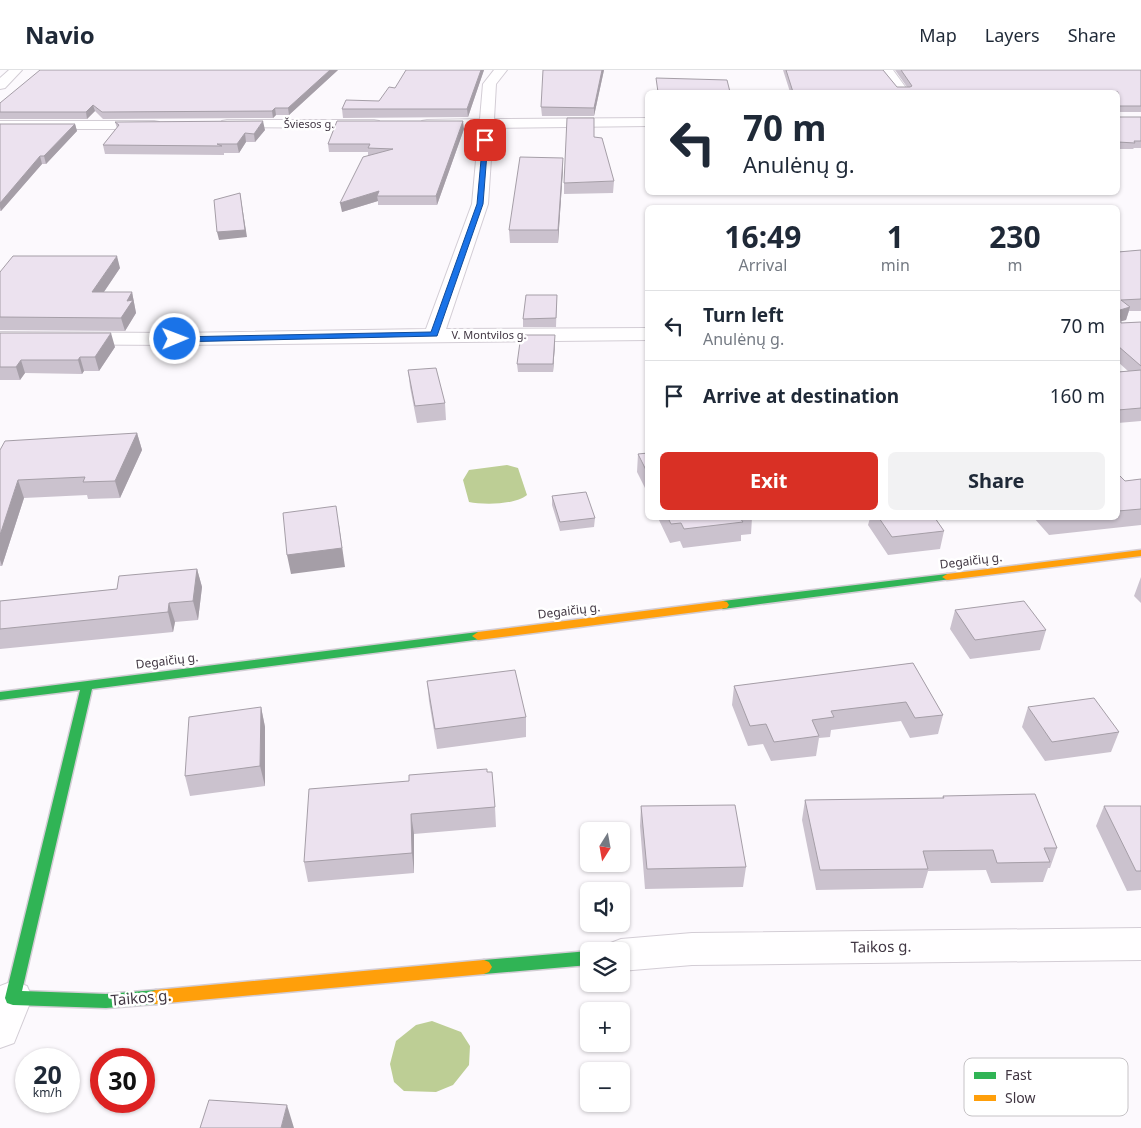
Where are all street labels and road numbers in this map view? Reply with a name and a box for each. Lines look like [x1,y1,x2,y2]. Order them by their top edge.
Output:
street label: Šviesos g. [284,116,334,131]
street label: V. Montvilos g. [451,327,527,342]
street label: Degaičių g. [939,548,1003,573]
street label: Degaičių g. [537,598,601,623]
street label: Degaičių g. [135,648,199,673]
street label: Taikos g. [850,935,912,957]
street label: Taikos g. [110,984,172,1010]

